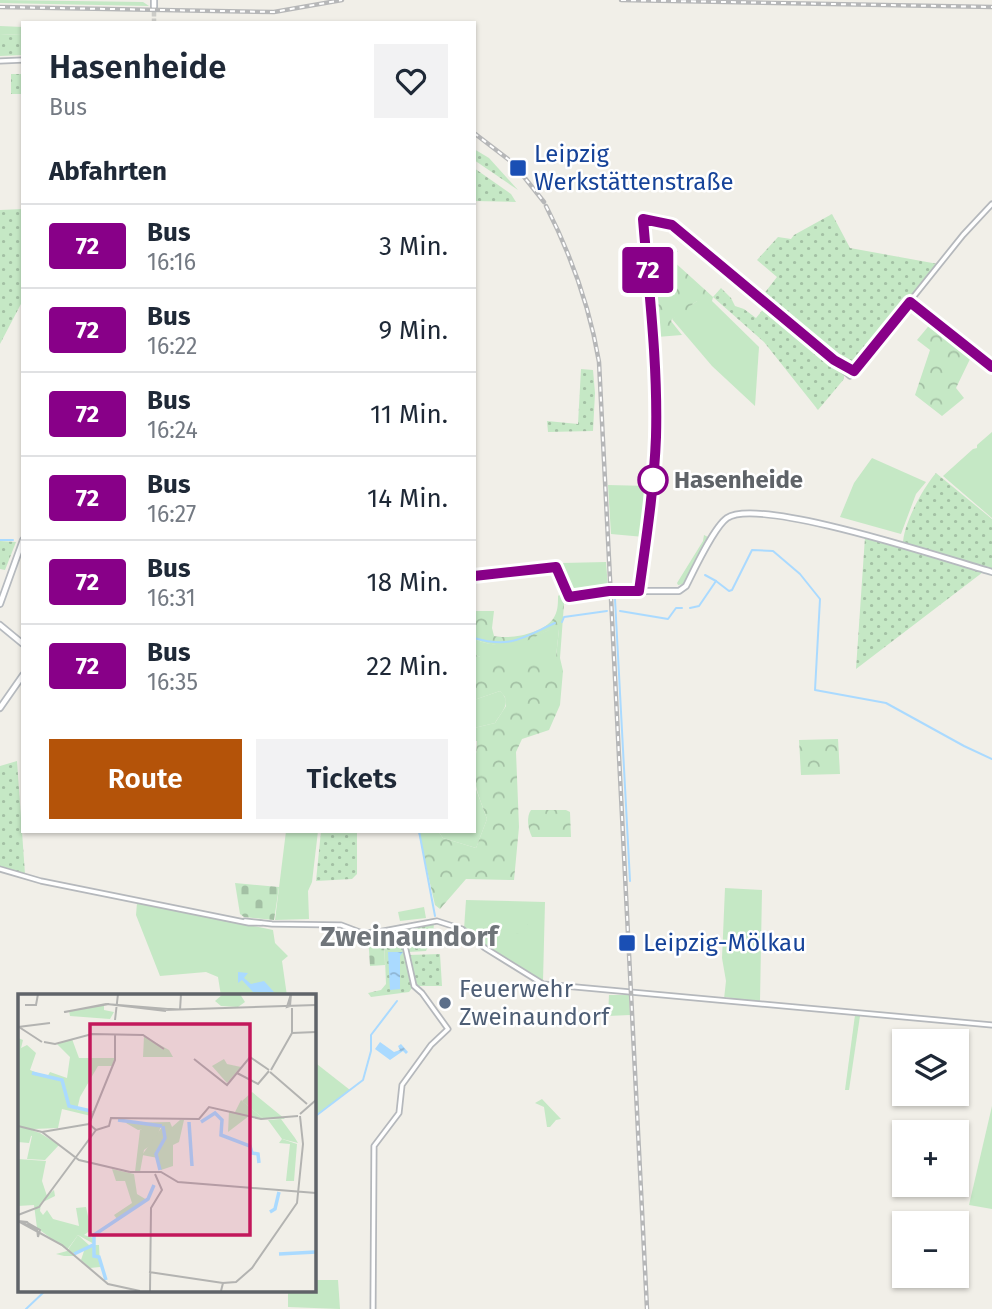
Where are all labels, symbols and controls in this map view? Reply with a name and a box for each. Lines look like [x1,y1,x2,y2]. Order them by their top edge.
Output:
button: heart [374,44,448,118]
text: Hasenheide [49,47,226,87]
text: Bus [49,93,87,121]
place label: Leipzig Werkstättenstraße [534,140,734,196]
text: Abfahrten [49,156,167,187]
marker: Leipzig Werkstättenstraße [508,158,528,178]
text: Bus [147,217,190,248]
text: 3 Min. [379,231,448,262]
text: 72 [76,232,99,260]
line badge: 72 [616,247,680,293]
text: 16:16 [147,248,196,276]
text: 72 [636,256,660,284]
text: Bus [147,301,190,332]
text: 9 Min. [378,315,448,346]
text: 72 [76,316,99,344]
text: 16:22 [147,332,198,360]
text: Bus [147,385,190,416]
text: 11 Min. [370,399,448,430]
text: 72 [76,400,99,428]
text: 16:24 [147,416,198,444]
marker: Hasenheide [638,465,668,495]
place label: Hasenheide [674,466,803,494]
text: Bus [147,469,190,500]
text: 14 Min. [367,483,448,514]
text: 72 [76,484,99,512]
text: 16:27 [147,500,196,528]
text: Bus [147,553,190,584]
text: 18 Min. [366,567,448,598]
text: 72 [76,568,99,596]
text: 16:31 [147,584,196,612]
text: Bus [147,637,190,668]
text: 22 Min. [366,651,448,682]
text: 72 [76,652,99,680]
text: 16:35 [147,668,198,696]
button: Route [49,739,242,819]
button: Tickets [256,739,448,819]
district label: Zweinaundorf [320,920,501,953]
place label: Leipzig-Mölkau [643,929,806,957]
marker: Leipzig-Mölkau [617,933,637,953]
place label: Feuerwehr Zweinaundorf [459,975,611,1031]
inset map [18,994,315,1292]
marker: Feuerwehr Zweinaundorf [437,995,453,1011]
map controls [892,1029,969,1288]
button: layers [892,1029,969,1106]
button: + [892,1120,969,1197]
button: − [892,1211,969,1288]

